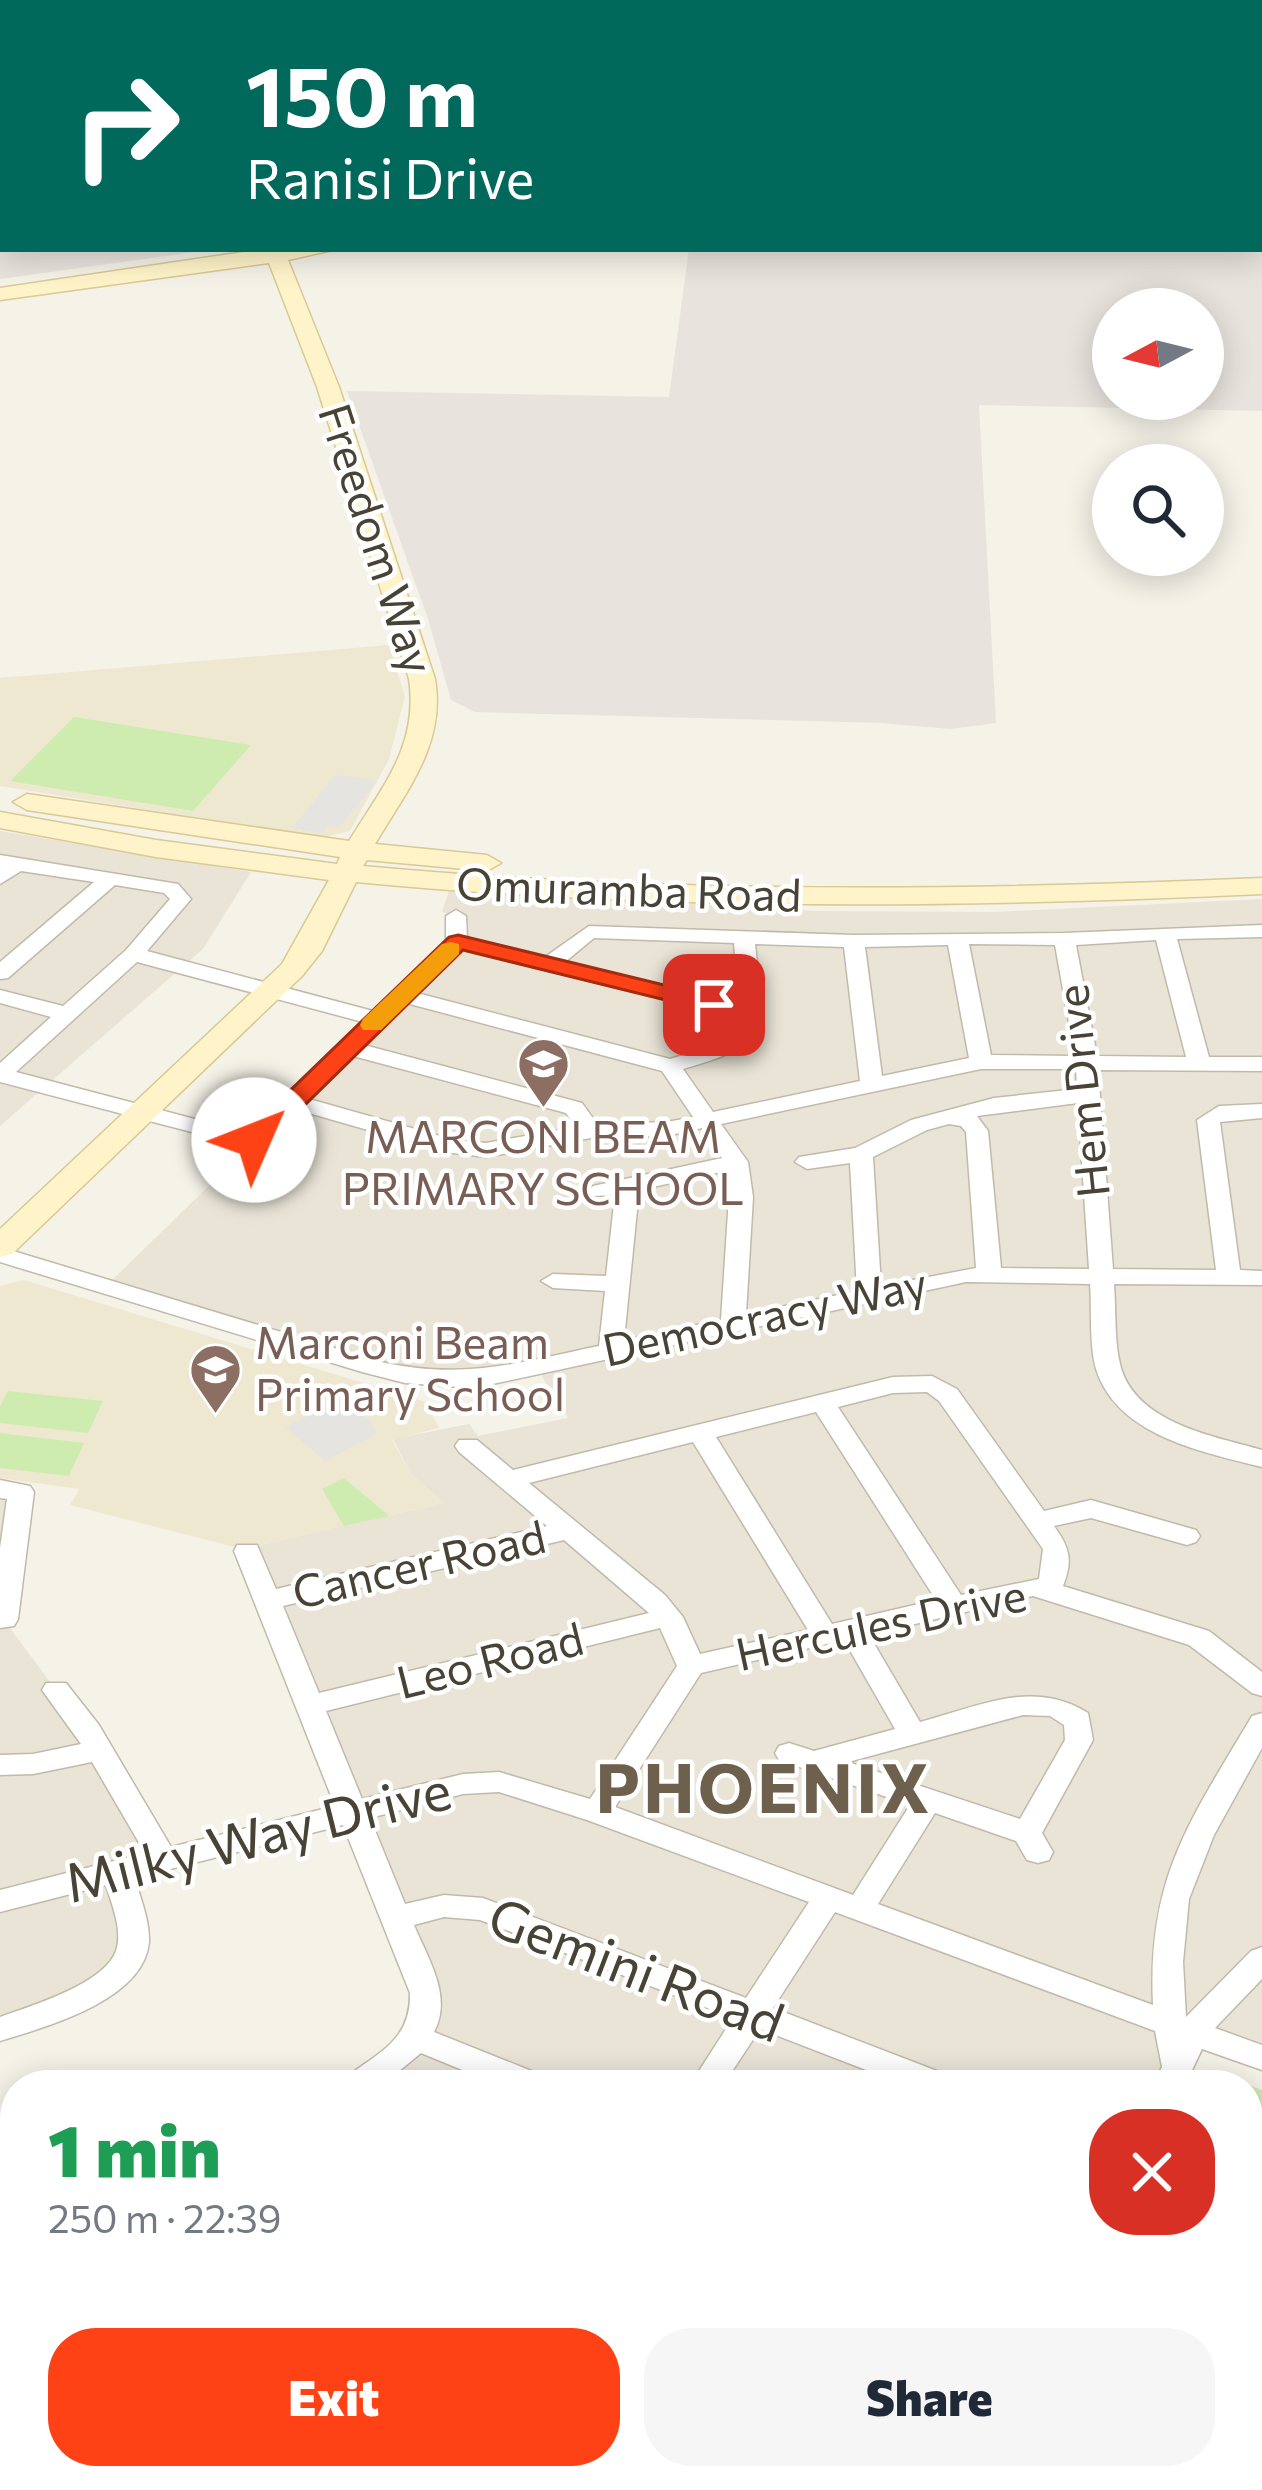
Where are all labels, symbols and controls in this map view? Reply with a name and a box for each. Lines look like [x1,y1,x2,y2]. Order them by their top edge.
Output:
text: 150 m [246,42,478,144]
icon: right [48,48,204,204]
text: Ranisi Drive [246,144,534,210]
north arrow [1092,288,1224,420]
map controls [1092,288,1224,576]
street label: Freedom Way [309,396,448,680]
button: search [1092,444,1224,576]
street label: Omuramba Road [456,854,803,921]
pin [663,954,765,1056]
icon: arrive [681,972,747,1038]
street label: Hem Drive [1042,982,1119,1201]
school or university icon: MARCONI BEAM PRIMARY SCHOOL [515,1035,571,1109]
position arrow [191,1077,317,1203]
place label: MARCONI BEAM PRIMARY SCHOOL [342,1107,744,1214]
street label: Democracy Way [597,1253,932,1376]
place label: Marconi Beam Primary School [255,1313,565,1420]
school or university icon: Marconi Beam Primary School [188,1341,244,1415]
street label: Cancer Road [287,1507,550,1618]
street label: Hercules Drive [730,1565,1030,1680]
street label: Leo Road [391,1609,588,1708]
district label: PHOENIX [595,1743,933,1827]
street label: Milky Way Drive [57,1754,457,1914]
street label: Gemini Road [480,1881,794,2054]
text: 1 min [48,2104,221,2192]
button: close [1089,2109,1215,2235]
text: 250 m · 22:39 [48,2193,282,2241]
button: Exit [48,2328,620,2466]
button: Share [644,2328,1215,2466]

